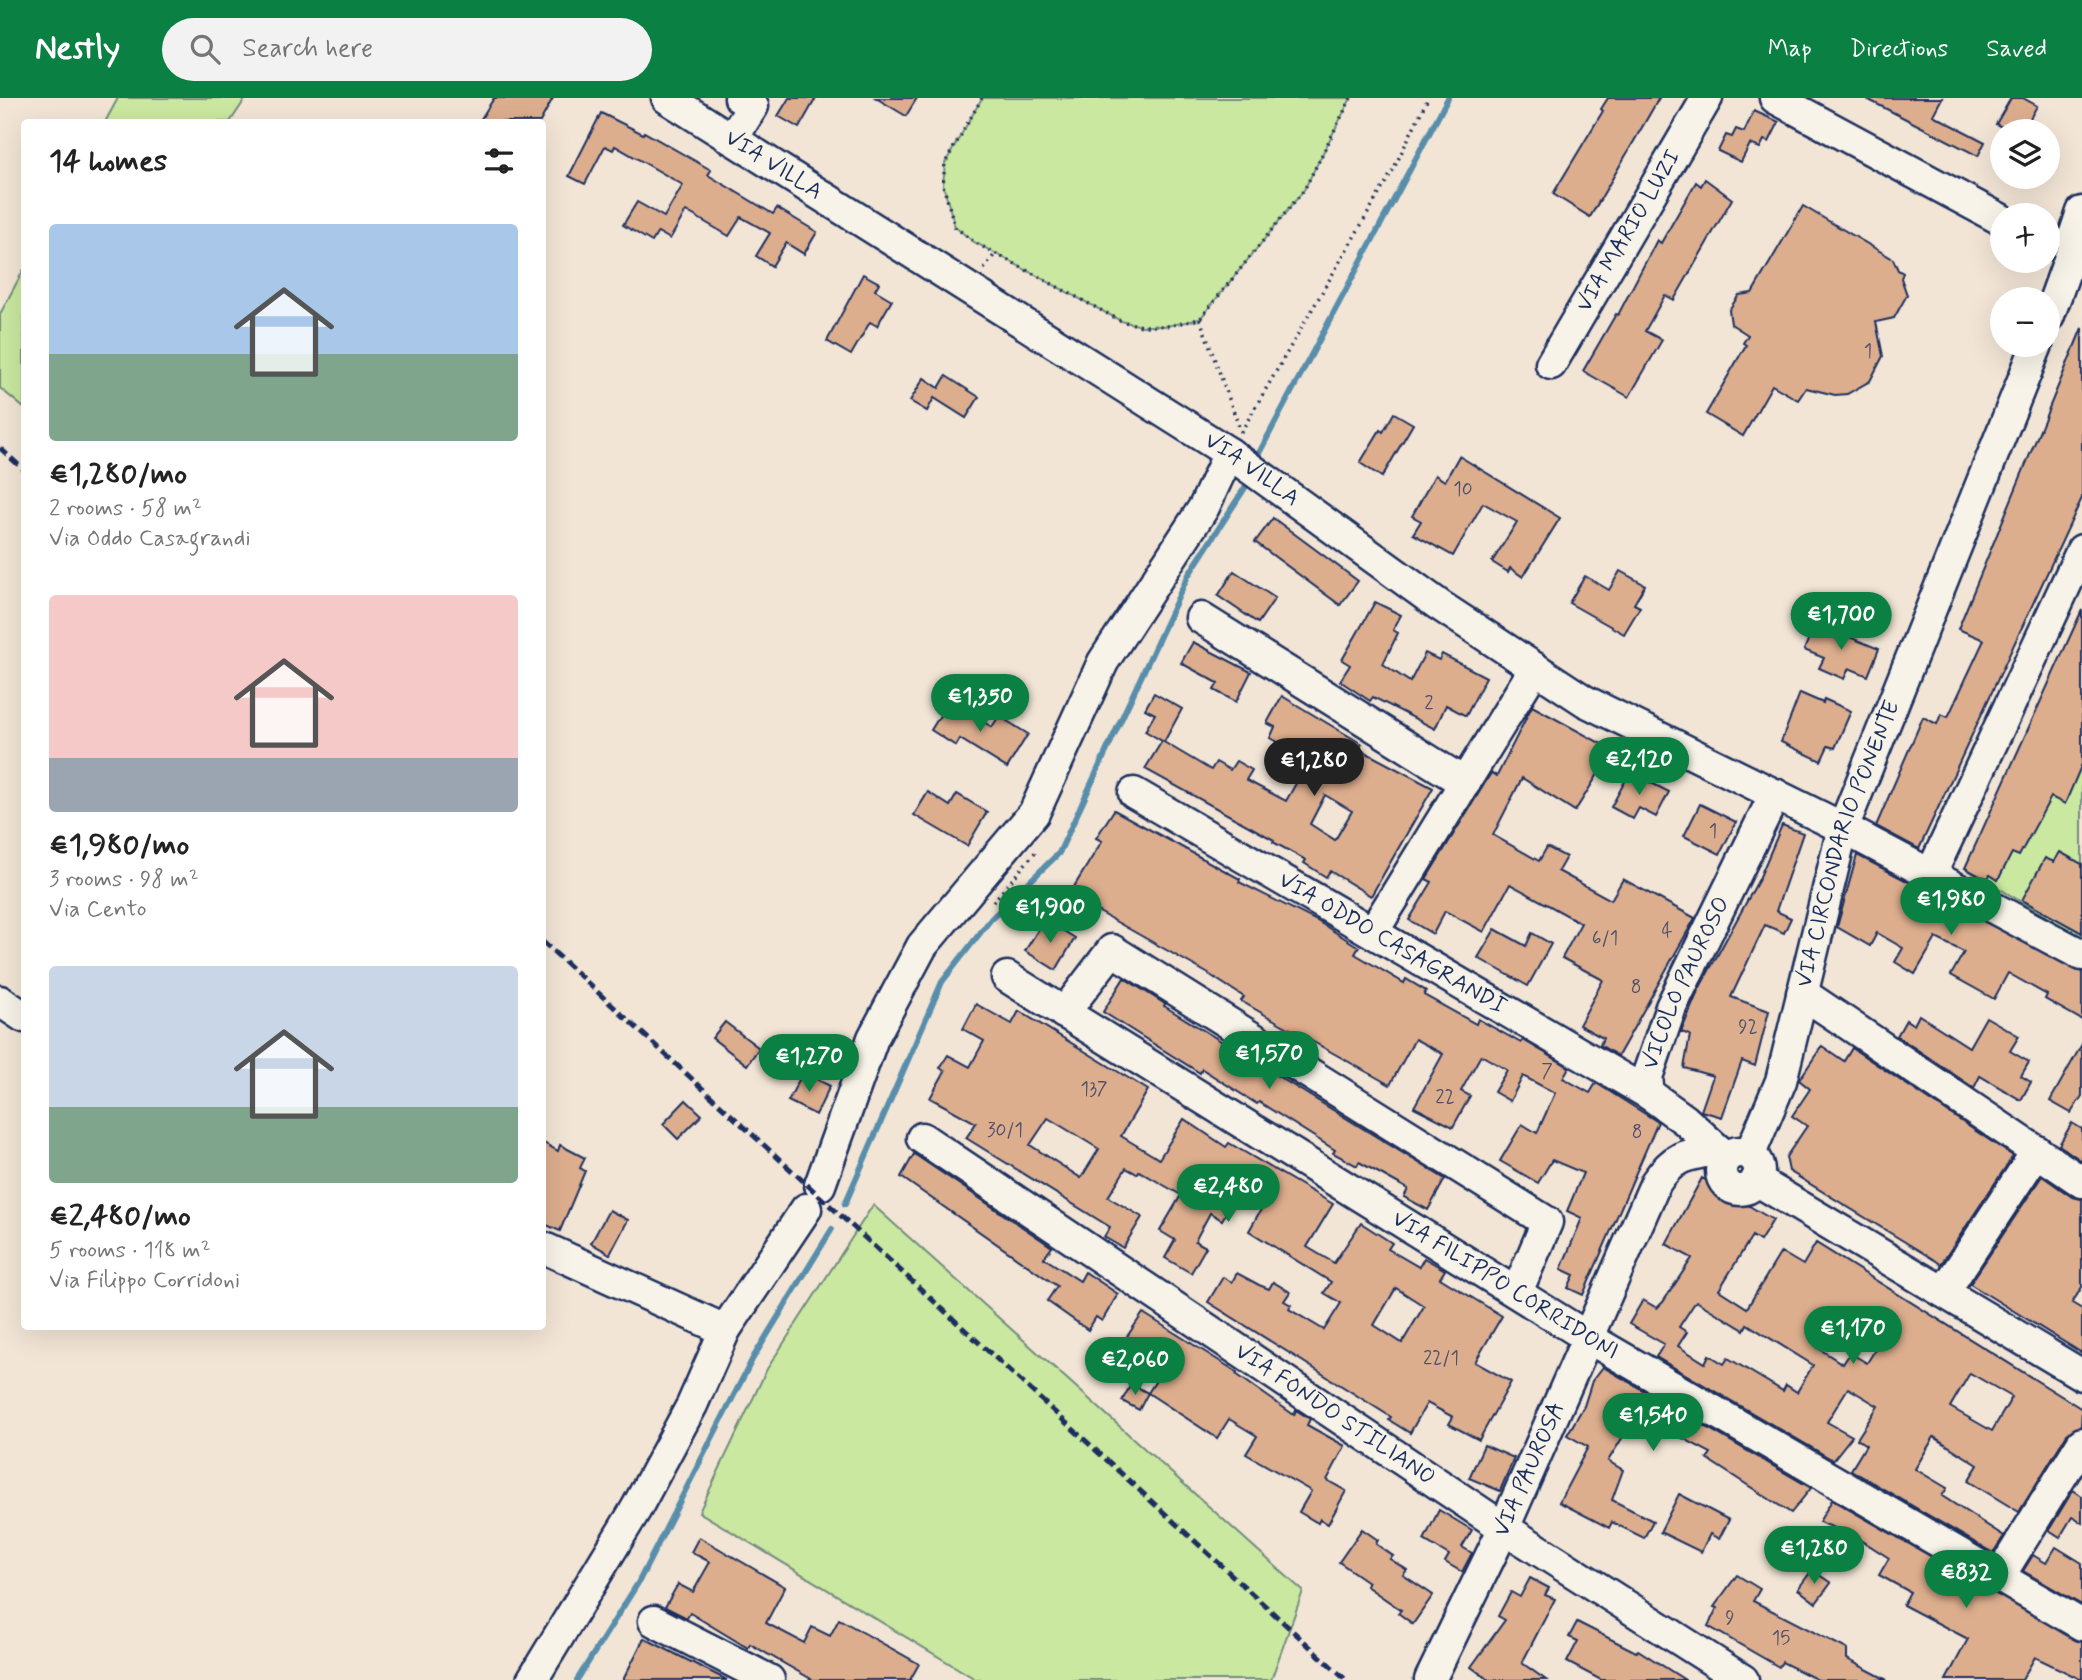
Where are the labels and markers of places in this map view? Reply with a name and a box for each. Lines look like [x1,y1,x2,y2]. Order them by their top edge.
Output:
pin: €1,700 [1784,592,1898,652]
pin: €1,350 [923,674,1037,734]
pin: €1,280 [1257,738,1371,798]
pin: €2,120 [1582,738,1696,797]
pin: €1,980 [1894,878,2008,937]
pin: €1,900 [993,886,1107,945]
pin: €1,570 [1212,1032,1326,1091]
pin: €1,270 [752,1034,866,1094]
pin: €2,480 [1171,1164,1285,1224]
pin: €1,170 [1796,1306,1910,1366]
pin: €2,060 [1078,1338,1192,1397]
pin: €1,540 [1596,1394,1710,1453]
pin: €1,280 [1757,1526,1871,1586]
pin: €832 [1925,1550,2007,1610]

